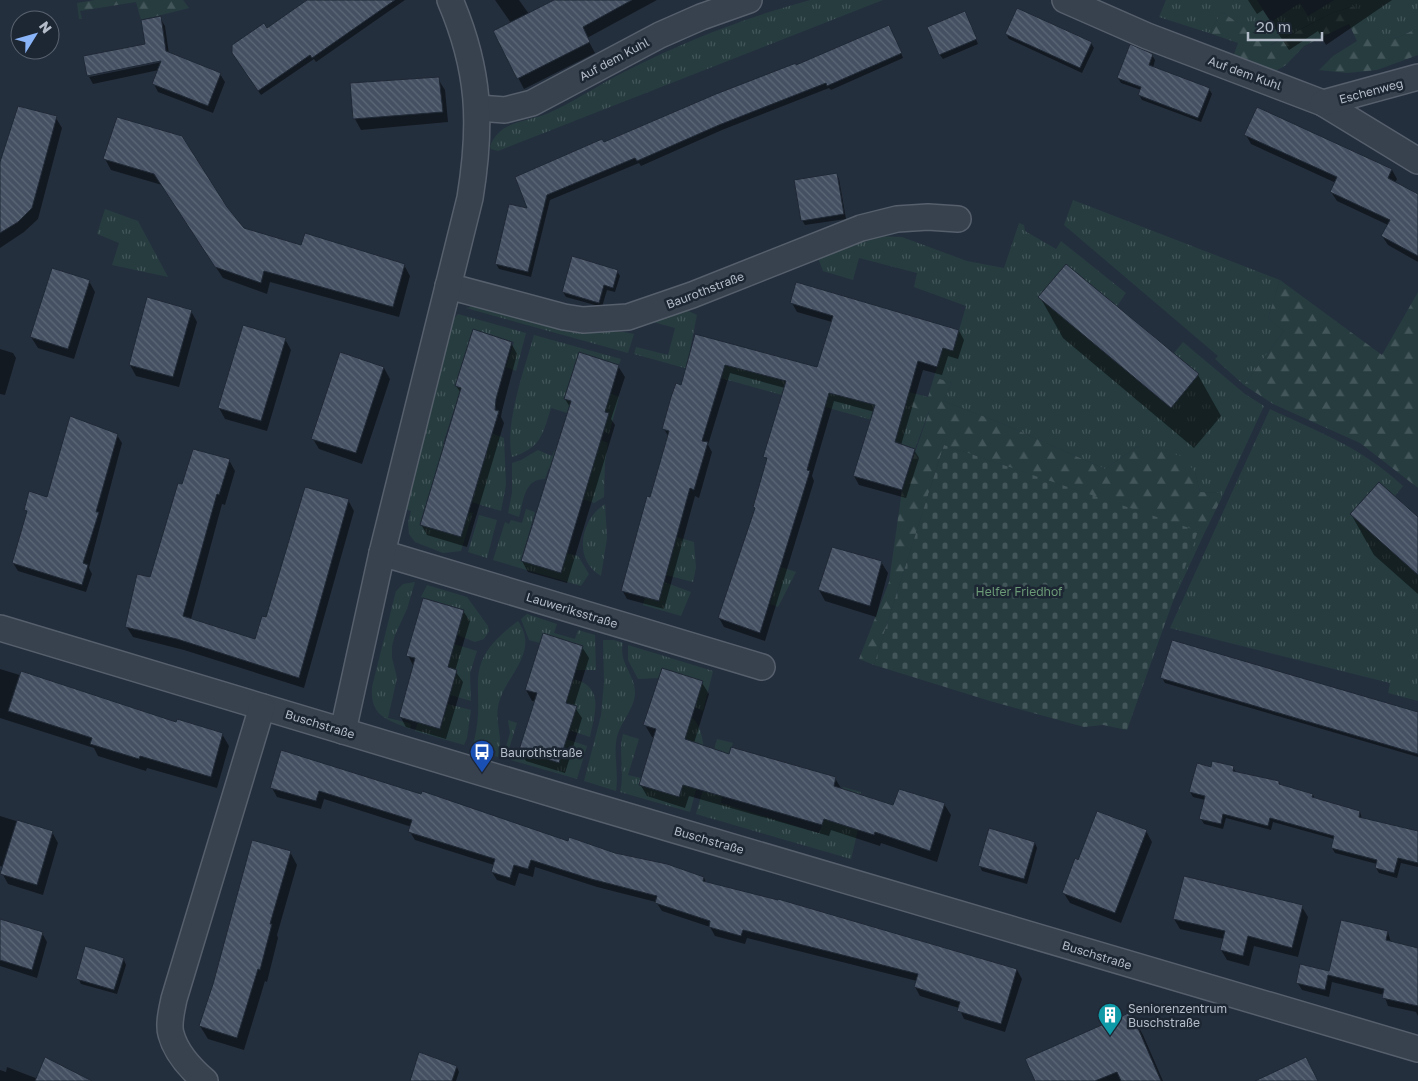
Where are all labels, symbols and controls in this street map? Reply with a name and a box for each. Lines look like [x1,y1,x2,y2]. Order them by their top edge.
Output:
north arrow [10,10,60,60]
scale bar [1248,10,1322,42]
text: 20 m [1256,17,1291,35]
text: N [36,18,56,36]
street label: Auf dem Kuhl [577,34,652,84]
street label: Auf dem Kuhl [1206,53,1284,93]
street label: Eschenweg [1337,75,1405,107]
street label: Baurothstraße [664,268,746,312]
park label: Helfer Friedhof [976,584,1063,599]
street label: Lauweriksstraße [524,589,620,631]
street label: Buschstraße [283,706,357,742]
bus stop icon: Baurothstraße [469,739,495,773]
place label: Baurothstraße [500,745,582,760]
street label: Buschstraße [672,823,746,857]
street label: Buschstraße [1060,937,1134,973]
place label: Seniorenzentrum Buschstraße [1128,1001,1227,1030]
building icon: Seniorenzentrum Buschstraße [1097,1002,1123,1036]

